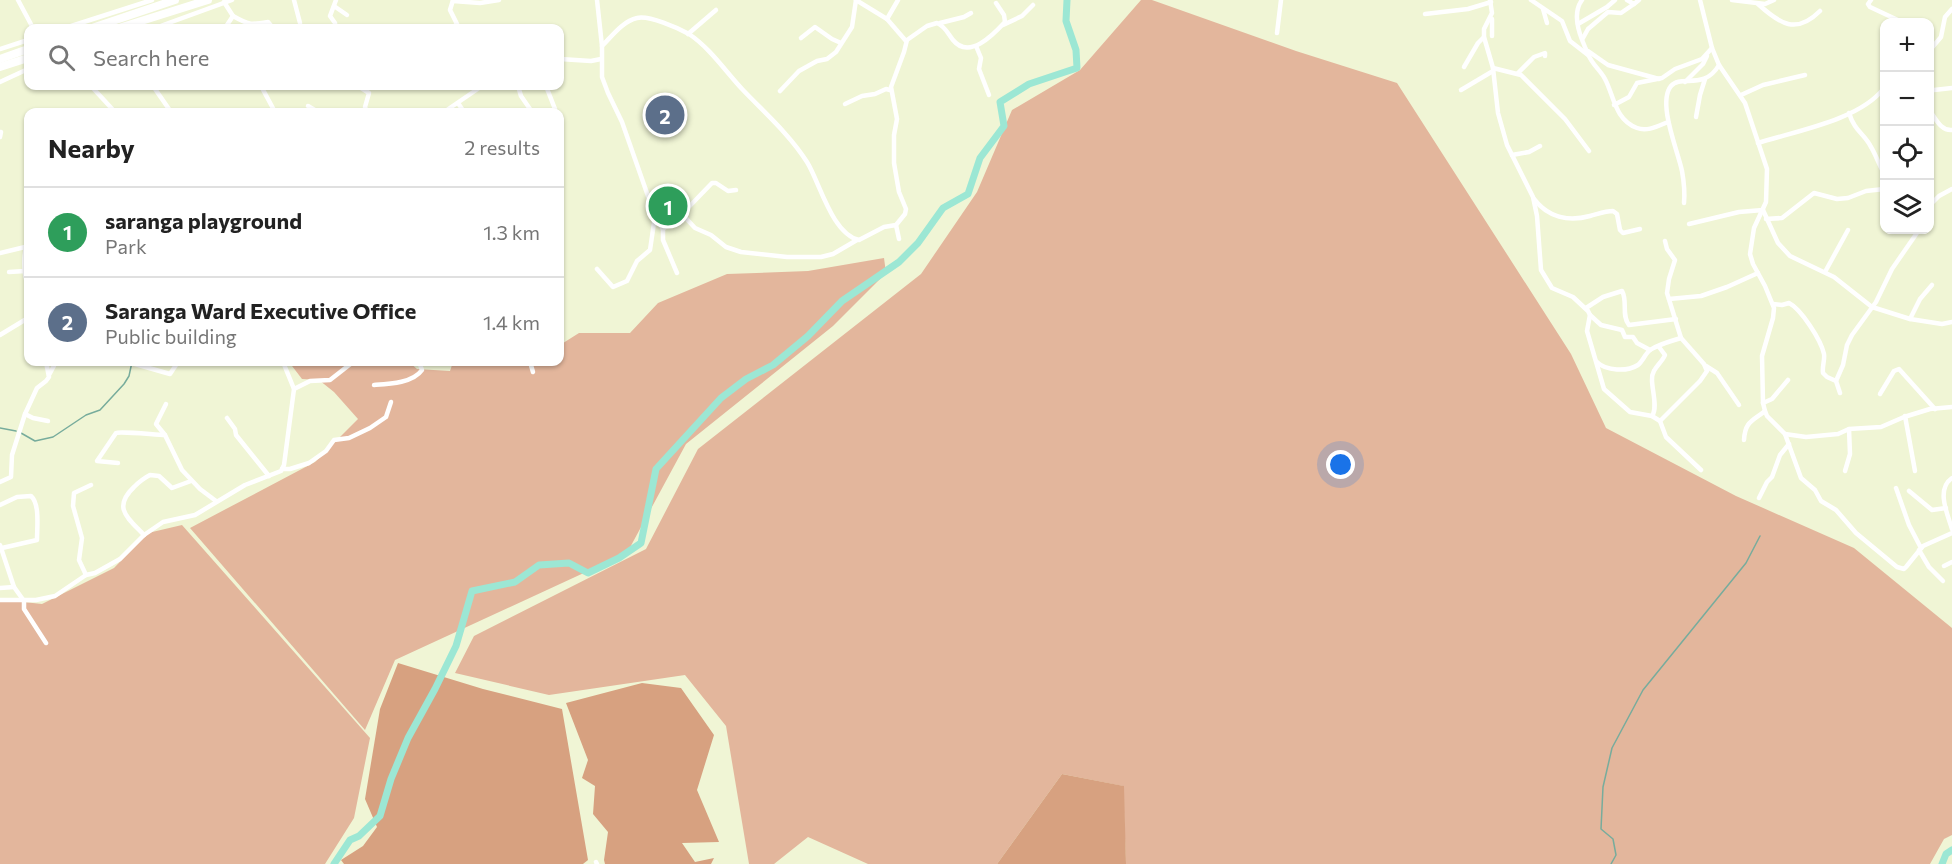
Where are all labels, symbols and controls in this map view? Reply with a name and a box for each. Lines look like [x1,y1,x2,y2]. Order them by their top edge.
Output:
map controls [1880,18,1934,234]
button: + [1880,18,1934,72]
search box [24,24,564,90]
icon: search [45,41,78,74]
text: Search here [93,44,209,71]
button: − [1880,72,1934,126]
pin: 2 [646,92,684,138]
button: locate [1880,126,1934,180]
text: Nearby [48,132,135,163]
text: 2 results [464,135,540,159]
button: layers [1880,180,1934,234]
pin: 1 [648,184,688,228]
text: saranga playground [105,207,302,234]
text: 1 [63,220,72,244]
text: 1.3 km [483,220,540,244]
text: Park [105,234,147,258]
text: Saranga Ward Executive Office [105,297,416,324]
text: 2 [62,310,73,334]
text: 1.4 km [483,310,540,334]
text: Public building [105,324,237,348]
your location [1326,450,1355,479]

